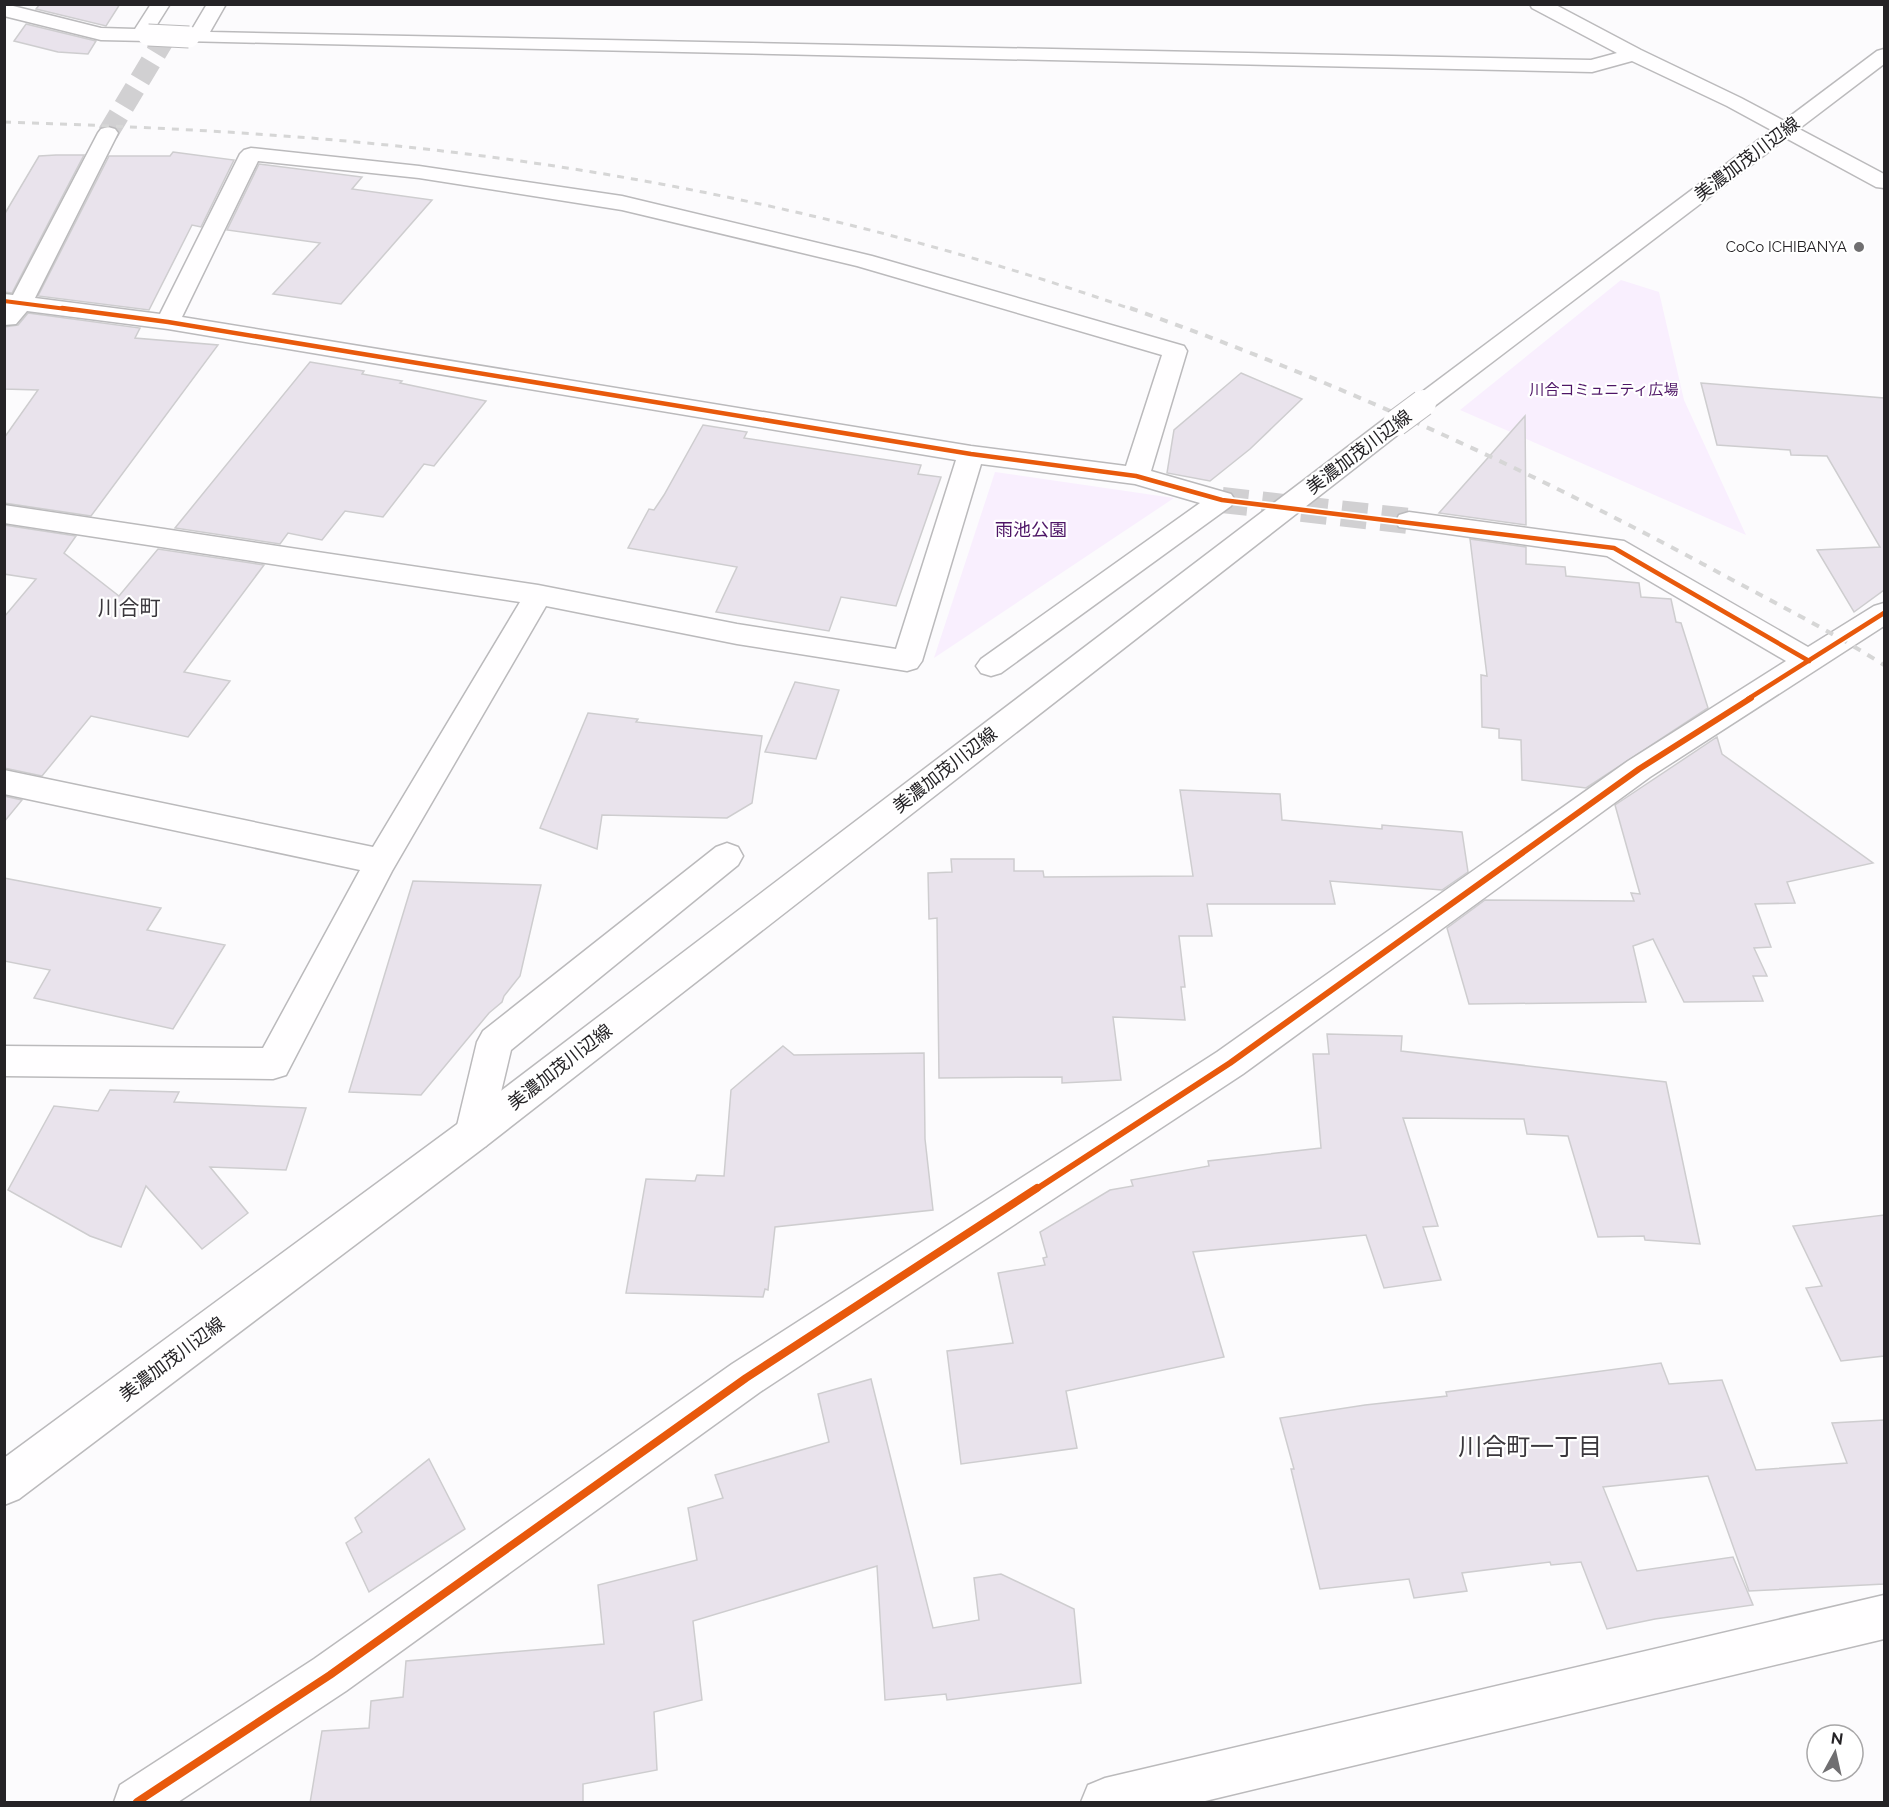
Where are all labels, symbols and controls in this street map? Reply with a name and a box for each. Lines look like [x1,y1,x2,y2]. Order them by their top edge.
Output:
street label: 美濃加茂川辺線 [1690,112,1803,205]
place label: CoCo ICHIBANYA [1726,238,1847,256]
marker: CoCo ICHIBANYA [1852,240,1866,254]
park label: 川合コミュニティ広場 [1529,381,1679,399]
street label: 美濃加茂川辺線 [1302,405,1415,498]
park label: 雨池公園 [995,519,1067,540]
district label: 川合町 [98,595,161,620]
street label: 美濃加茂川辺線 [889,723,1001,817]
street label: 美濃加茂川辺線 [504,1020,616,1114]
street label: 美濃加茂川辺線 [115,1312,228,1405]
district label: 川合町一丁目 [1458,1432,1602,1461]
north arrow [1805,1723,1865,1783]
text: N [1830,1728,1844,1749]

